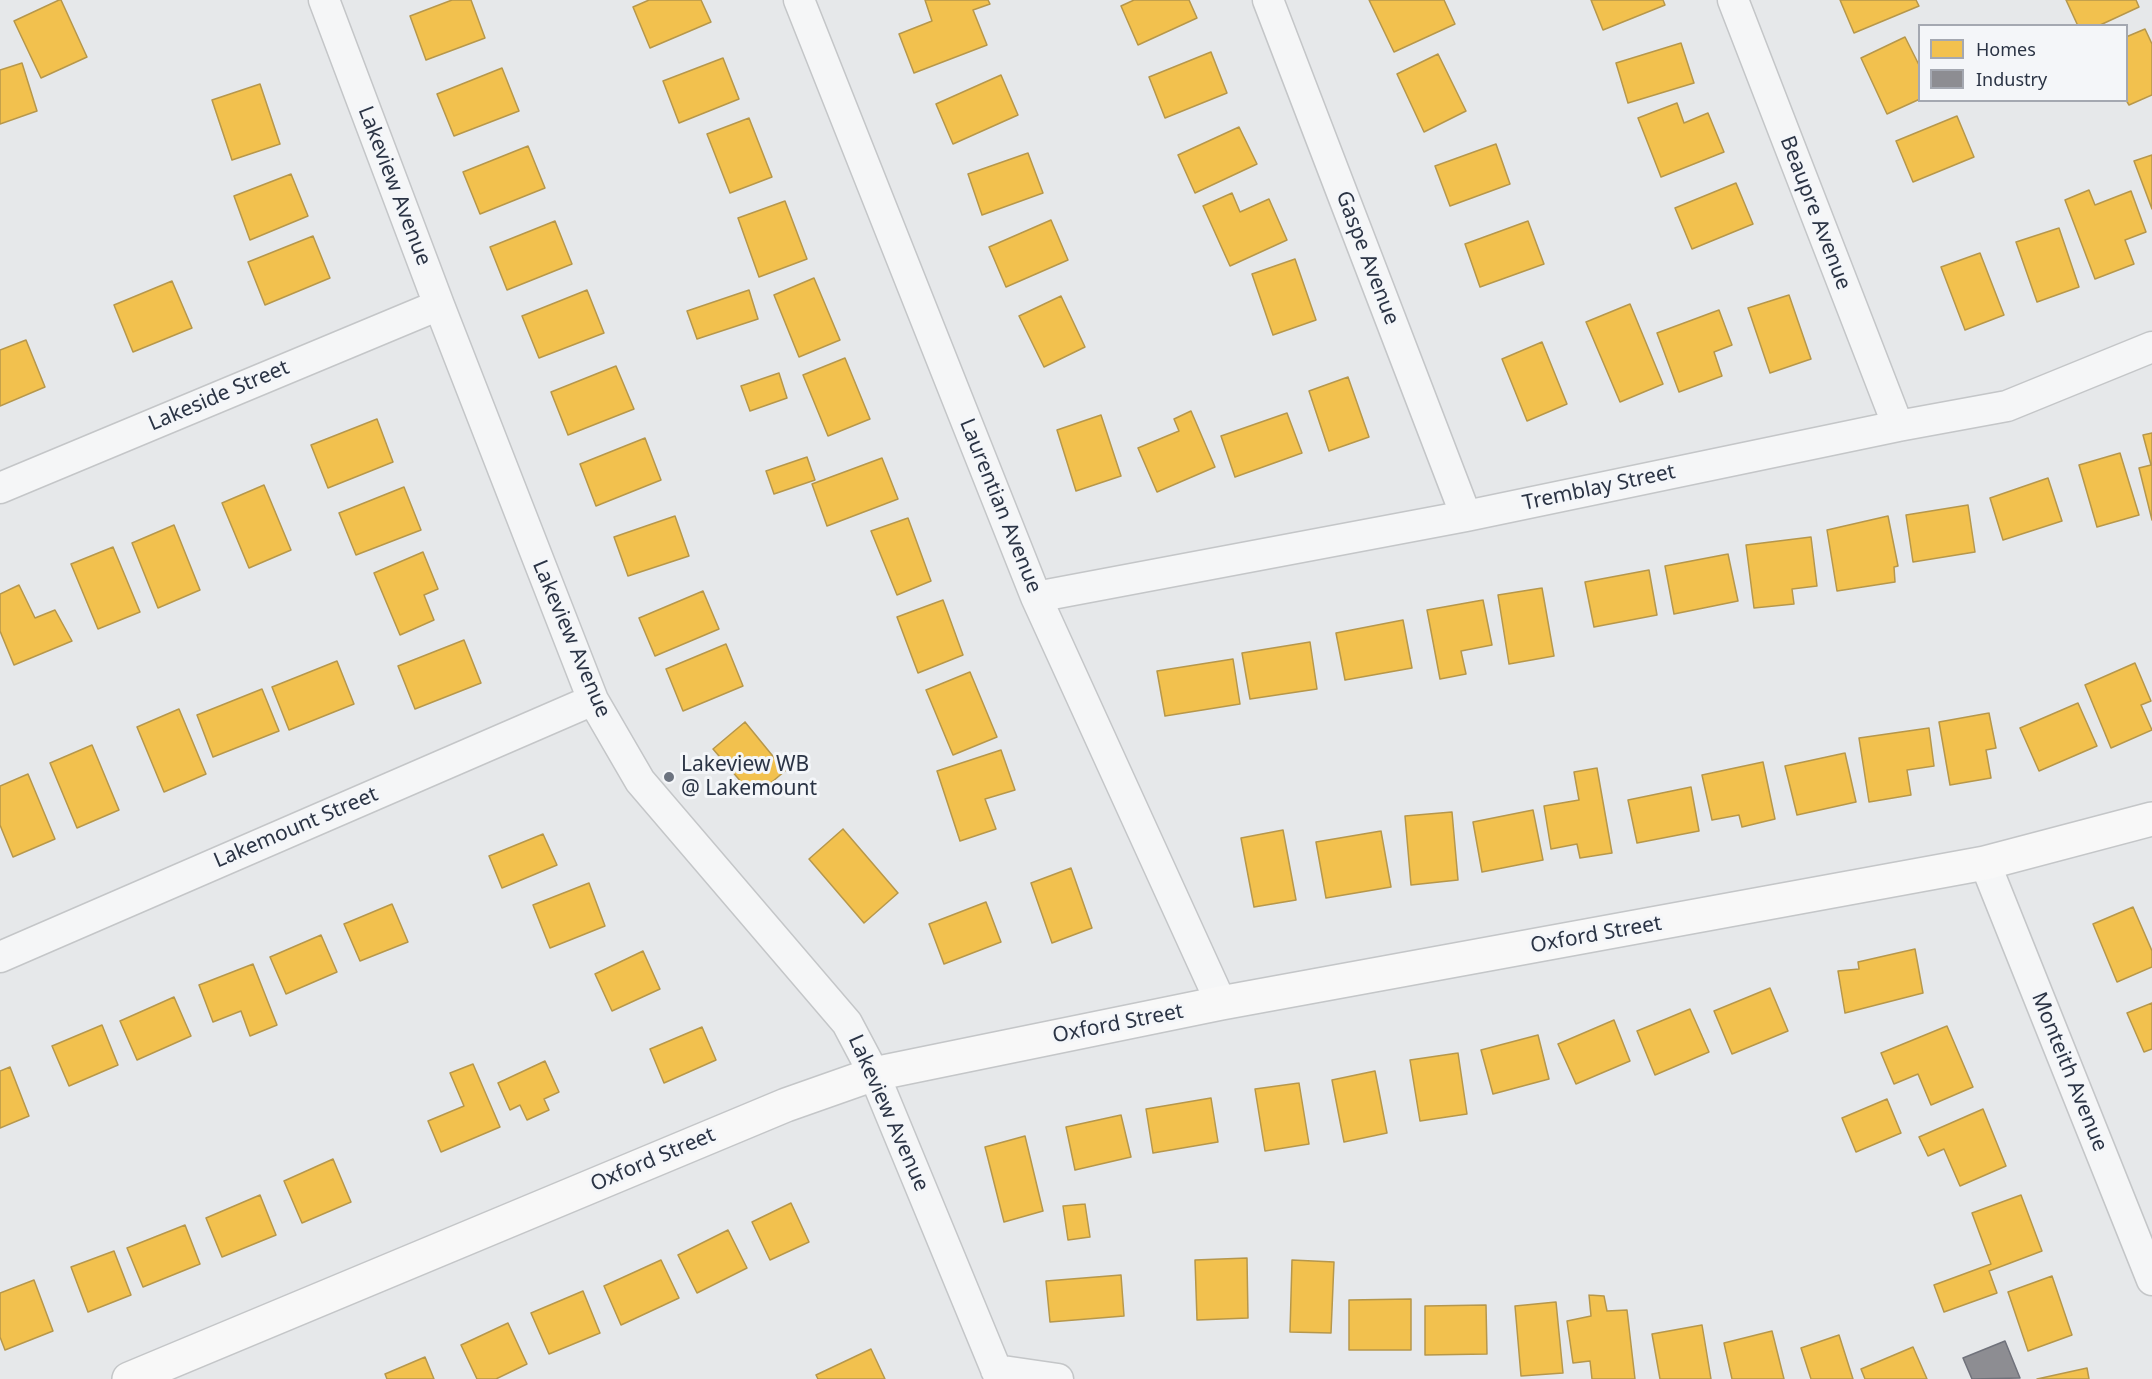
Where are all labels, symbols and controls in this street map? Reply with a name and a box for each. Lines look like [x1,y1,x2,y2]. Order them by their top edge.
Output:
legend [1918,24,2128,102]
text: Homes [1976,37,2036,61]
text: Industry [1976,67,2047,91]
street label: Lakeview Avenue [352,103,436,269]
street label: Beaupre Avenue [1774,133,1856,293]
street label: Gaspe Avenue [1330,188,1404,328]
street label: Lakeside Street [145,355,293,437]
street label: Laurentian Avenue [954,415,1046,597]
street label: Tremblay Street [1520,460,1678,516]
street label: Lakeview Avenue [526,556,616,722]
place label: Lakeview WB @ Lakemount [681,752,817,802]
marker: Lakeview WB @ Lakemount [662,770,676,784]
street label: Lakemount Street [210,782,382,874]
street label: Oxford Street [1528,911,1664,959]
street label: Monteith Avenue [2026,989,2112,1155]
street label: Oxford Street [1050,999,1186,1049]
street label: Lakeview Avenue [842,1031,934,1195]
street label: Oxford Street [587,1122,719,1198]

